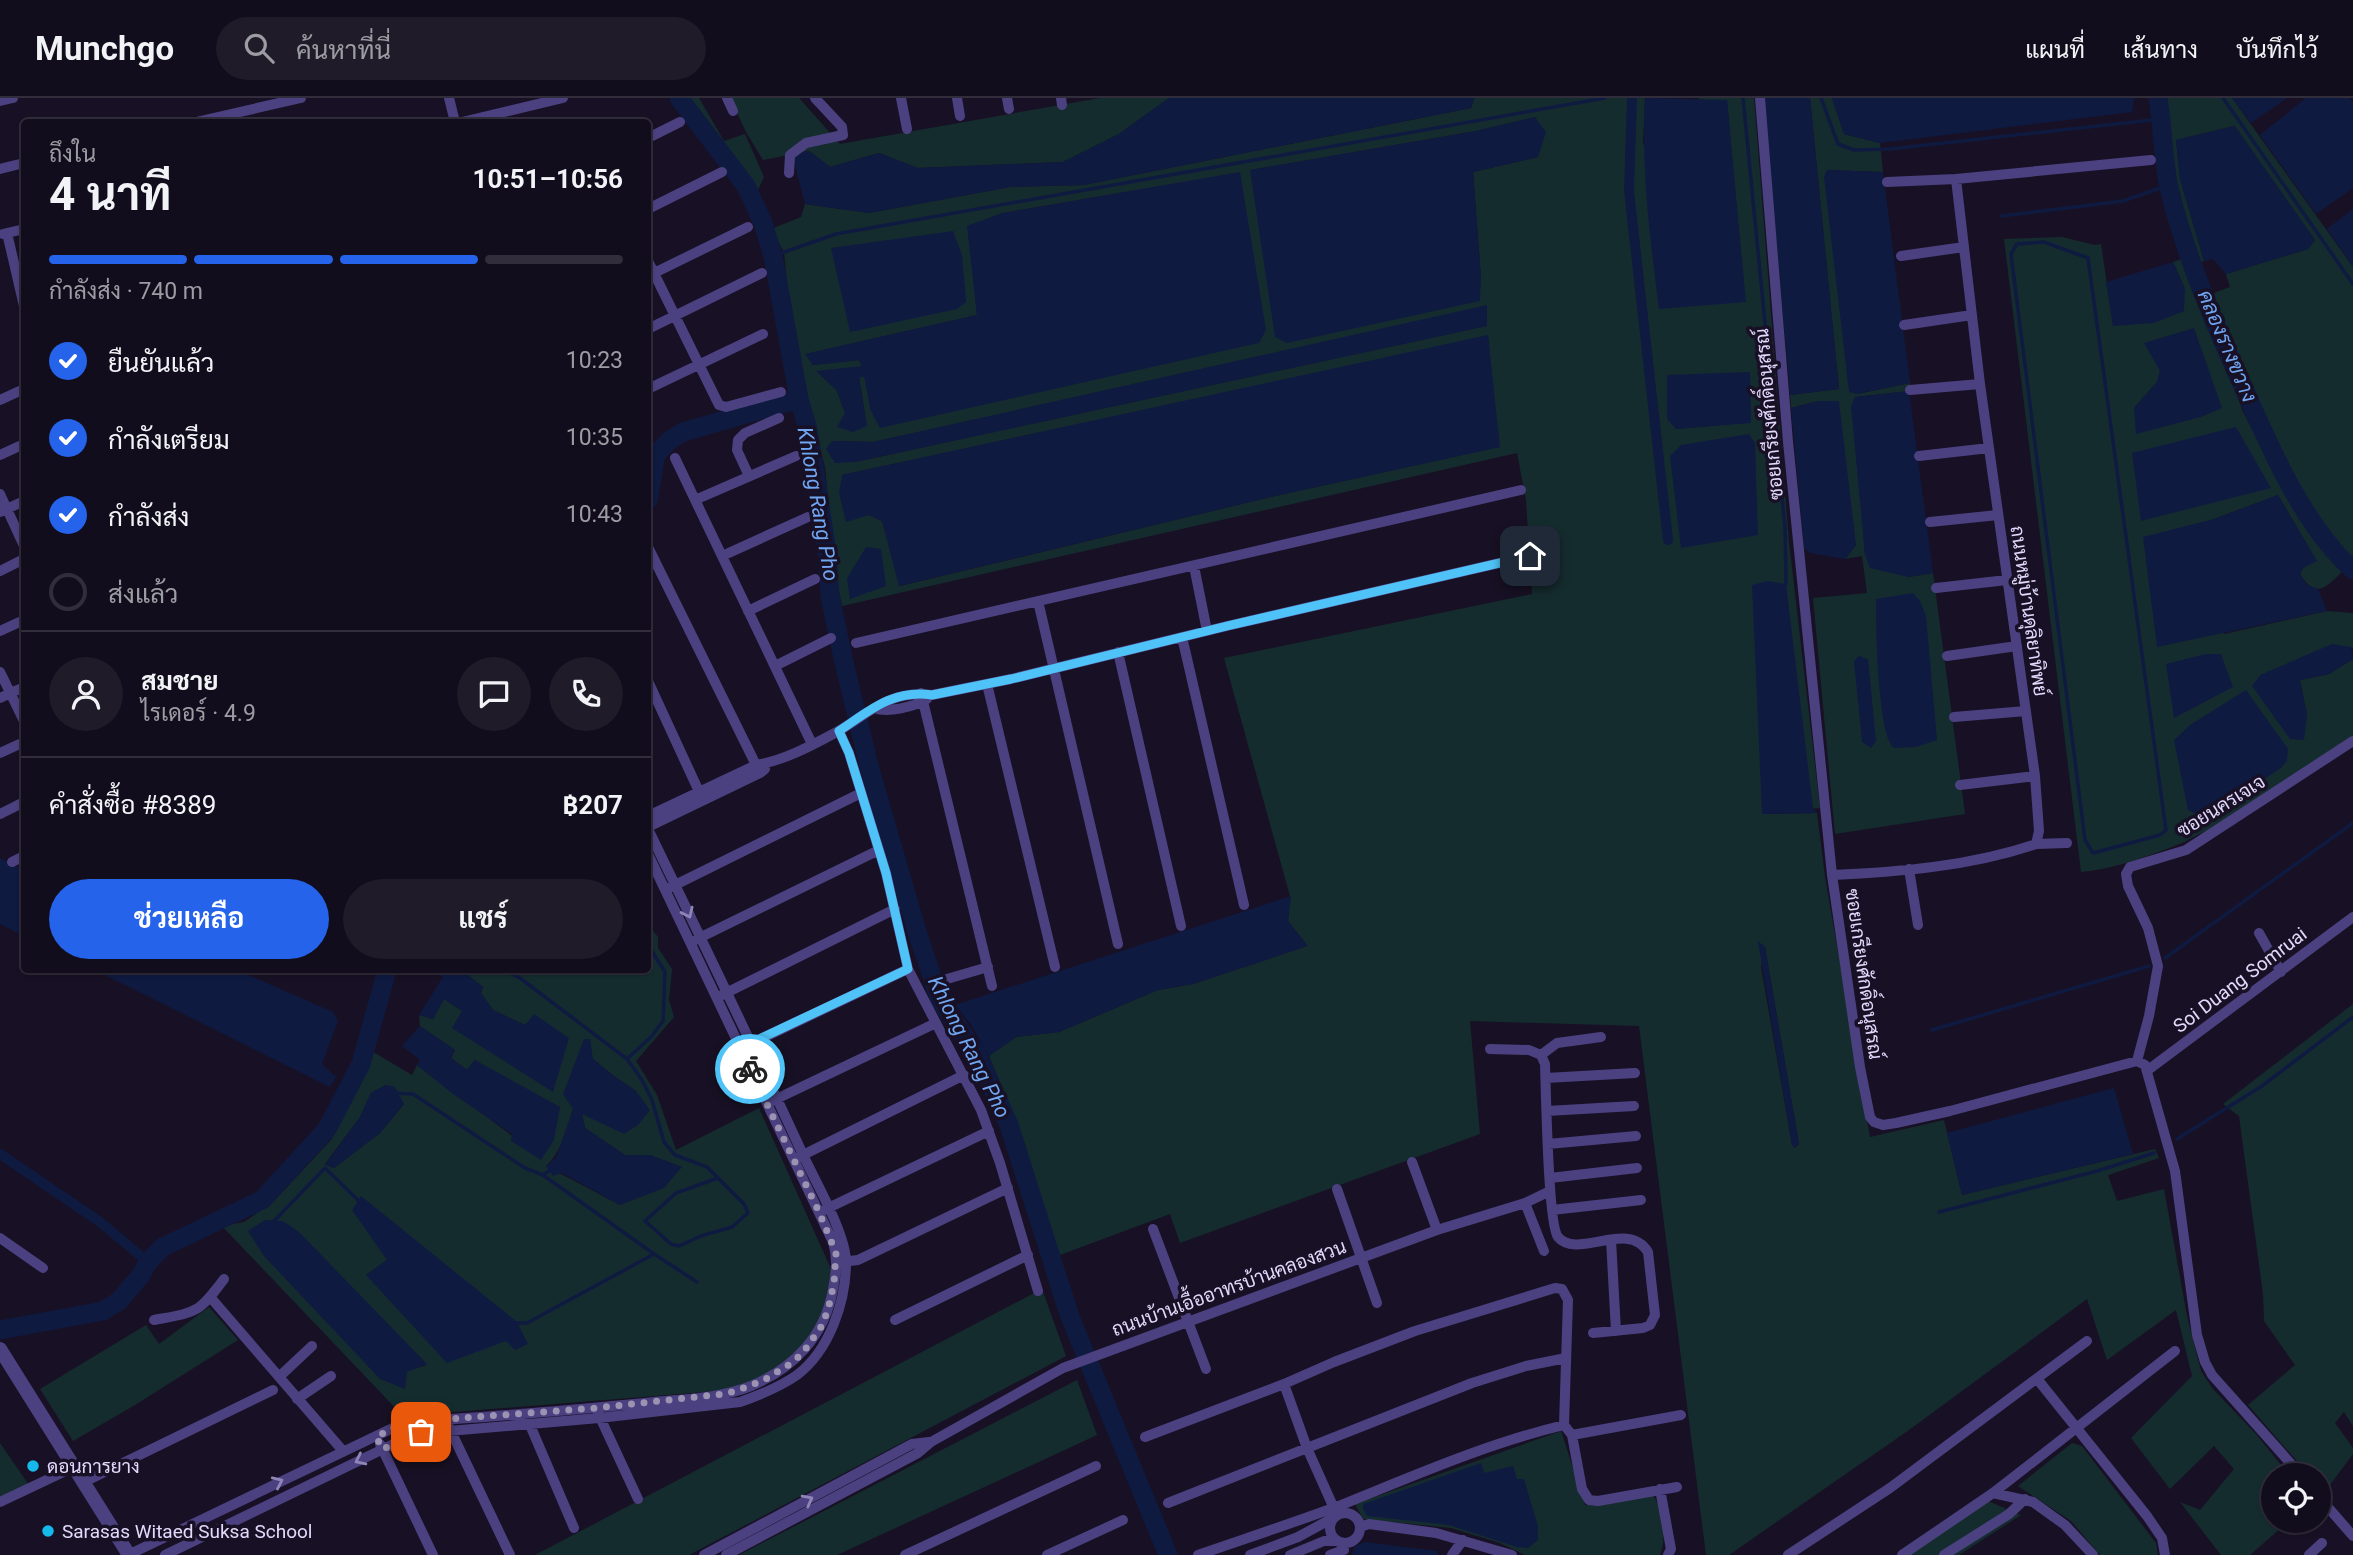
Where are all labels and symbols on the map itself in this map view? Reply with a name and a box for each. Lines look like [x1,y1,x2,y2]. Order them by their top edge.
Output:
water label: คลองรางขวาง [2193,286,2261,406]
street label: ซอยเกรียงศักดิ์อนุสรณ์ [1743,327,1789,501]
water label: Khlong Rang Pho [793,425,843,583]
street label: ถนนหมู่บ้านดุลิยาทิพย์ [2004,524,2053,698]
pin [1500,526,1560,586]
street label: ซอยนครเจเจ [2173,770,2269,842]
street label: ซอยเกรียงศักดิ์อนุสรณ์ [1840,886,1894,1061]
one-way arrow [680,906,694,918]
street label: Soi Duang Somruai [2169,922,2311,1038]
water label: Khlong Rang Pho [923,972,1015,1122]
courier [715,1034,785,1104]
street label: ถนนบ้านเอื้ออาทรบ้านคลองสวน [1106,1228,1349,1341]
pin [391,1402,451,1462]
one-way arrow [354,1452,367,1466]
place label: ดอนการยาง [47,1455,140,1478]
marker: ดอนการยาง [25,1458,41,1474]
one-way arrow [271,1476,283,1490]
one-way arrow [800,1495,813,1508]
place label: Sarasas Witaed Suksa School [62,1520,312,1543]
marker: Sarasas Witaed Suksa School [40,1523,56,1539]

